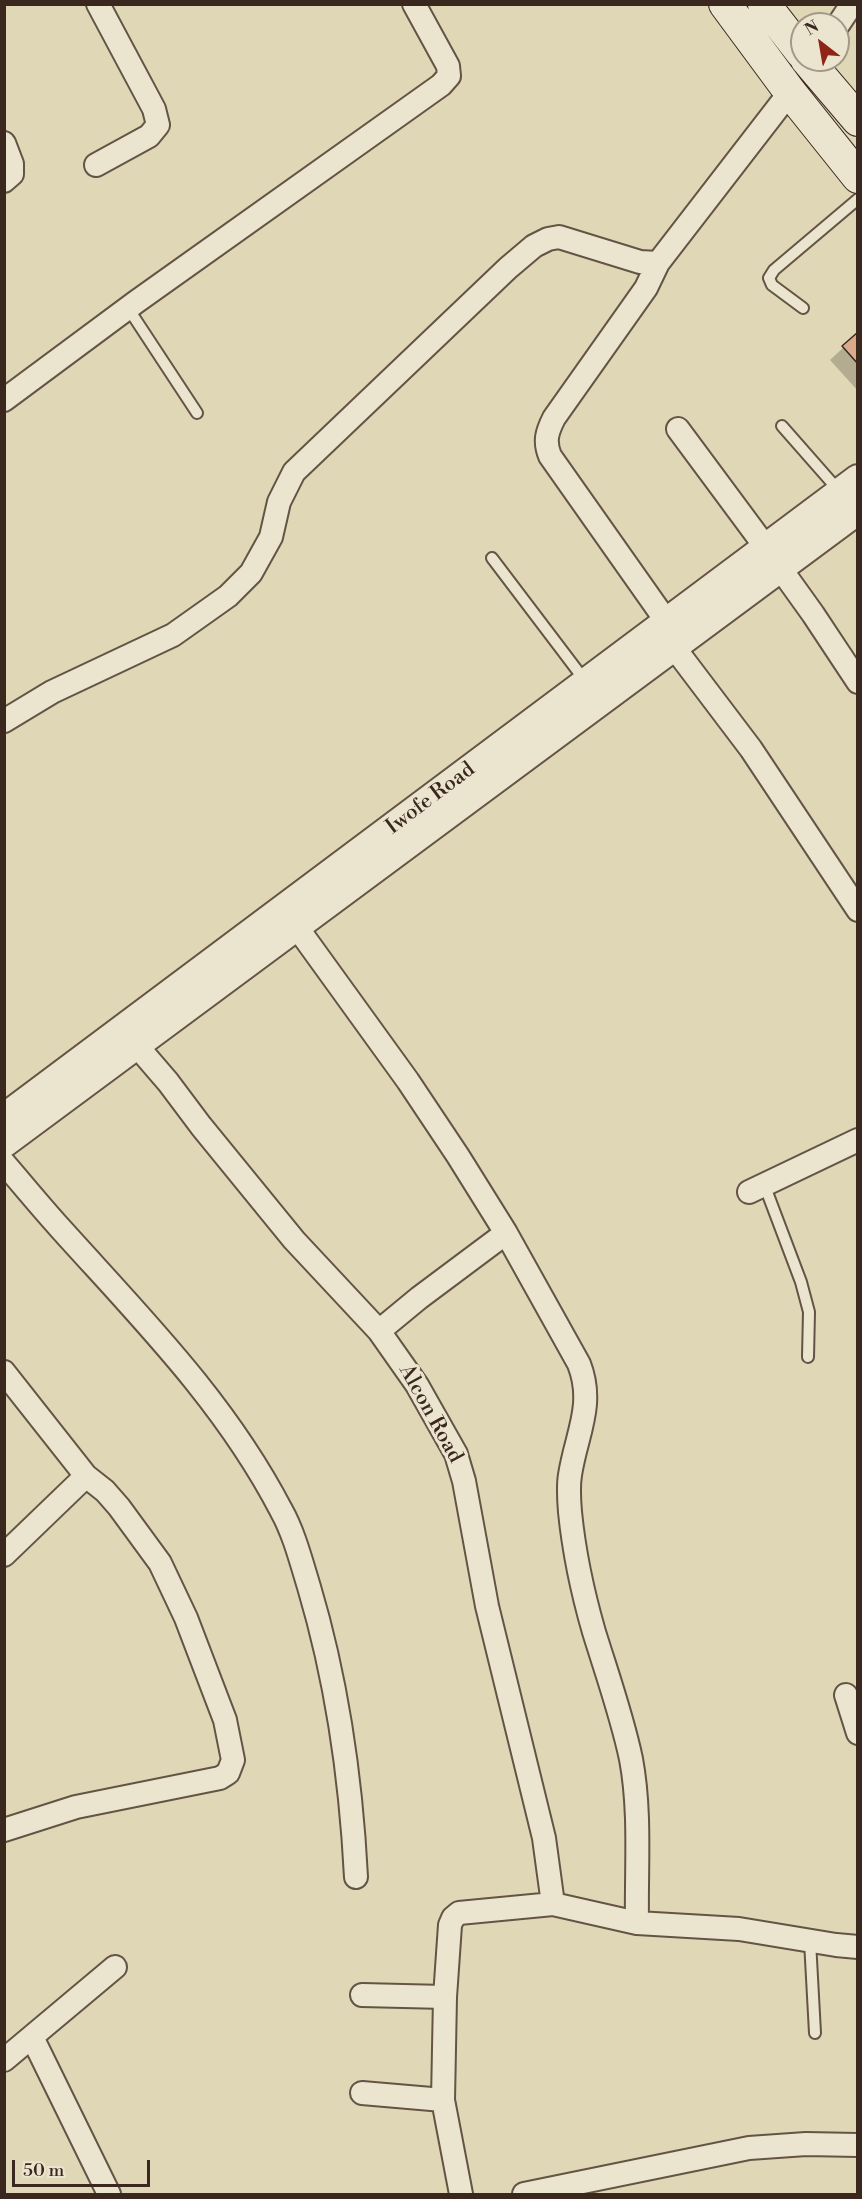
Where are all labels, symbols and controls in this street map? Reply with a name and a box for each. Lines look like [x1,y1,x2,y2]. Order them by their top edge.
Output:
north arrow [790,12,850,72]
text: N [801,16,822,40]
street label: Iwofe Road [382,757,480,841]
street label: Alcon Road [393,1360,467,1468]
scale bar [15,2148,153,2186]
text: 50 m [23,2159,64,2182]

